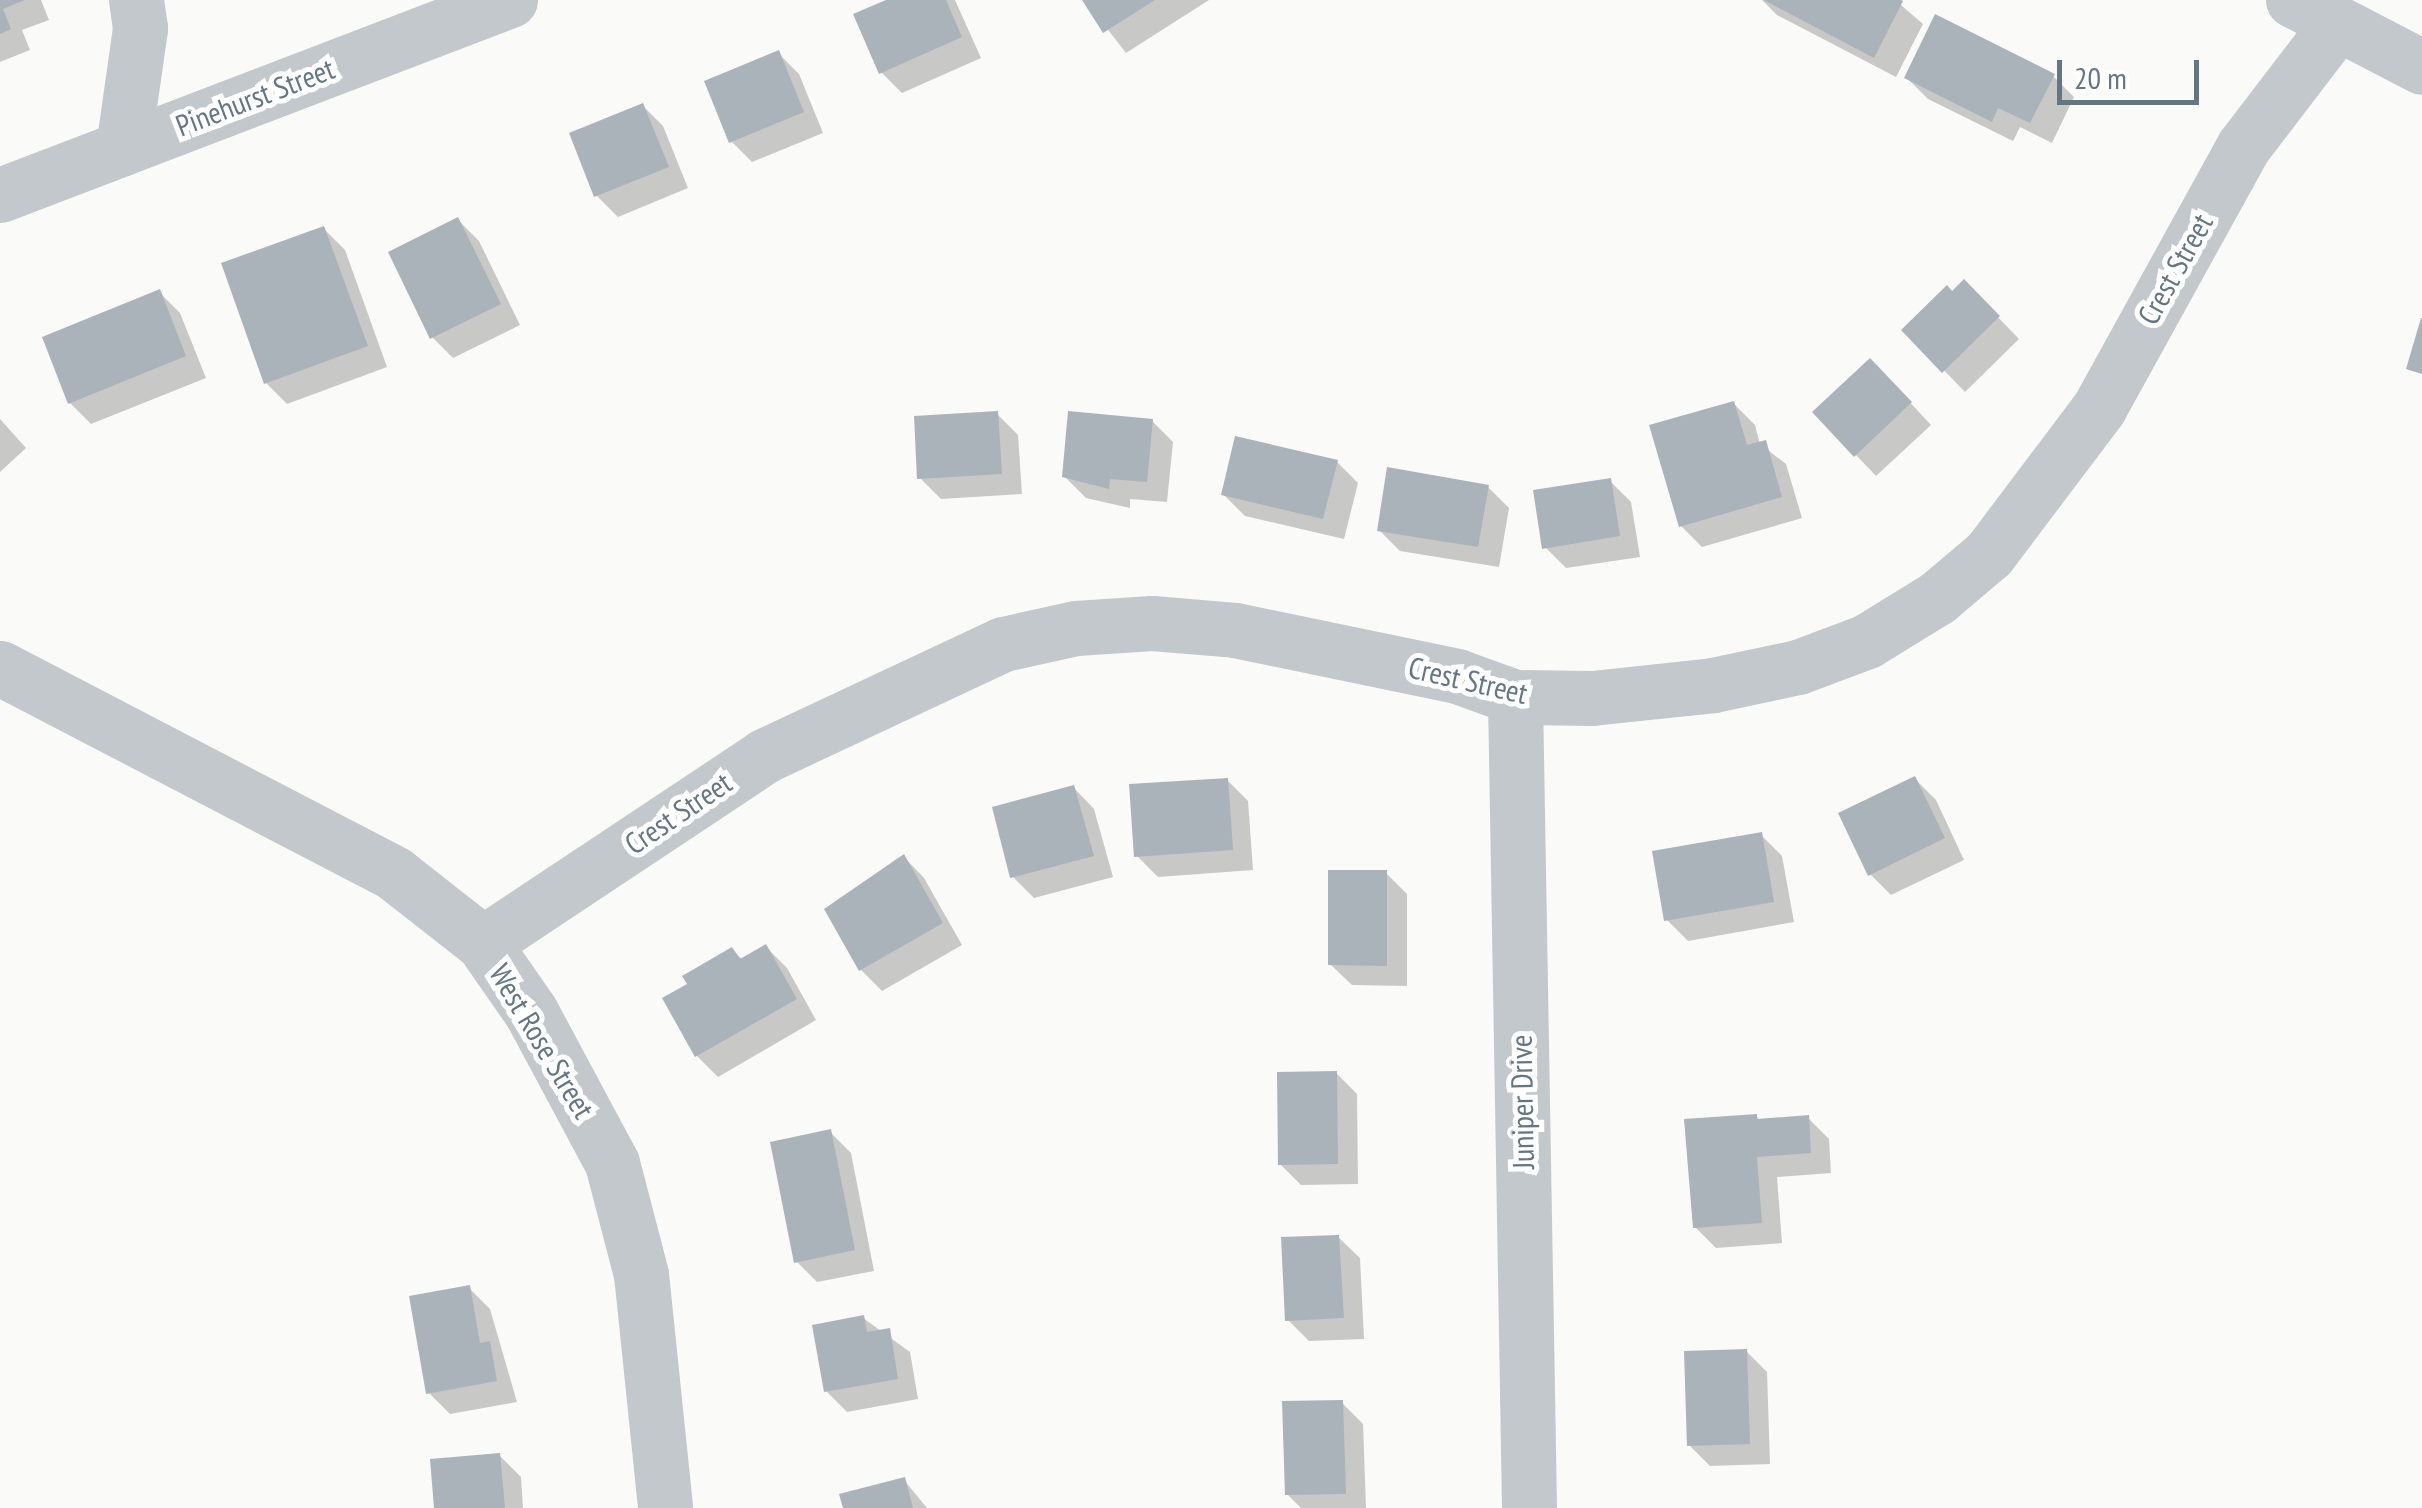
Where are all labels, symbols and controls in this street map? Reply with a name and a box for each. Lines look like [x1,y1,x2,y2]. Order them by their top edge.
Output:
scale bar [2062,40,2204,102]
street label: Pinehurst Street [171,50,339,144]
text: 20 m [2074,58,2127,97]
street label: Crest Street [2130,207,2220,331]
street label: Crest Street [1405,649,1531,711]
street label: Crest Street [618,764,738,862]
street label: West Rose Street [482,957,602,1125]
street label: Juniper Drive [1503,1034,1541,1170]

